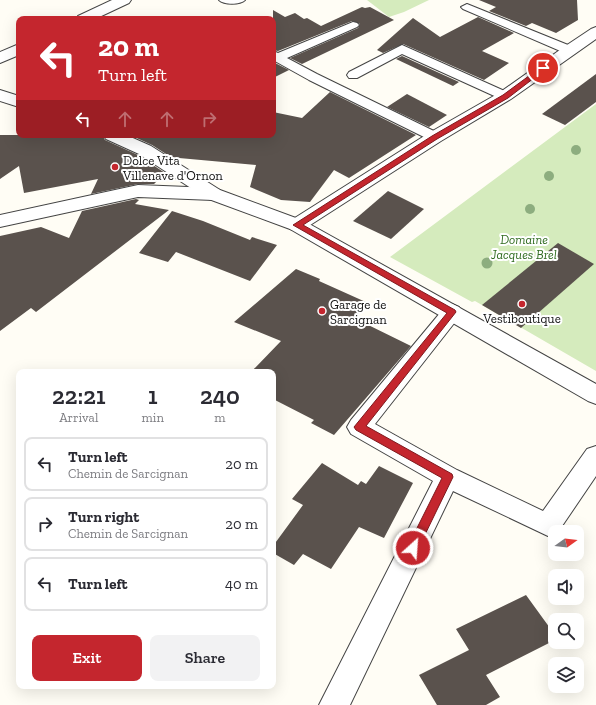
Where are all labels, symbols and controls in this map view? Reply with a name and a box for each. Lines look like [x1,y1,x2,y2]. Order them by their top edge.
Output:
text: 20 m [98,30,159,63]
icon: left [32,32,84,84]
pin [526,51,560,85]
icon: arrive [532,57,554,79]
text: Turn left [98,64,167,86]
icon: left [72,108,94,130]
icon: ahead [114,108,136,130]
icon: ahead [156,108,178,130]
icon: right [198,108,220,130]
place label: Dolce Vita Villenave d'Ornon [122,153,223,183]
marker: Dolce Vita Villenave d'Ornon [110,162,120,172]
park label: Domaine Jacques Brel [490,232,557,262]
place label: Garage de Sarcignan [330,297,387,327]
marker: Vestiboutique [517,299,527,309]
marker: Garage de Sarcignan [317,306,327,316]
place label: Vestiboutique [482,311,561,326]
text: 22:21 [52,381,105,410]
text: 1 [148,381,157,410]
text: 240 [200,381,240,410]
text: Arrival [59,410,98,425]
text: min [142,410,164,425]
text: m [214,410,226,425]
text: Turn left [68,448,128,466]
icon: left [34,453,56,475]
text: 20 m [225,455,258,473]
text: Chemin de Sarcignan [68,466,188,481]
text: Turn right [68,508,139,526]
icon: right [34,513,56,535]
text: 20 m [225,515,258,533]
north arrow [548,525,584,561]
map controls [548,525,584,693]
text: Chemin de Sarcignan [68,526,188,541]
position arrow [392,527,434,569]
button: sound [548,569,584,605]
icon: left [34,573,56,595]
text: Turn left [68,575,128,593]
text: 40 m [225,575,258,593]
button: search [548,613,584,649]
button: Exit [32,635,142,681]
button: Share [150,635,260,681]
button: layers [548,657,584,693]

